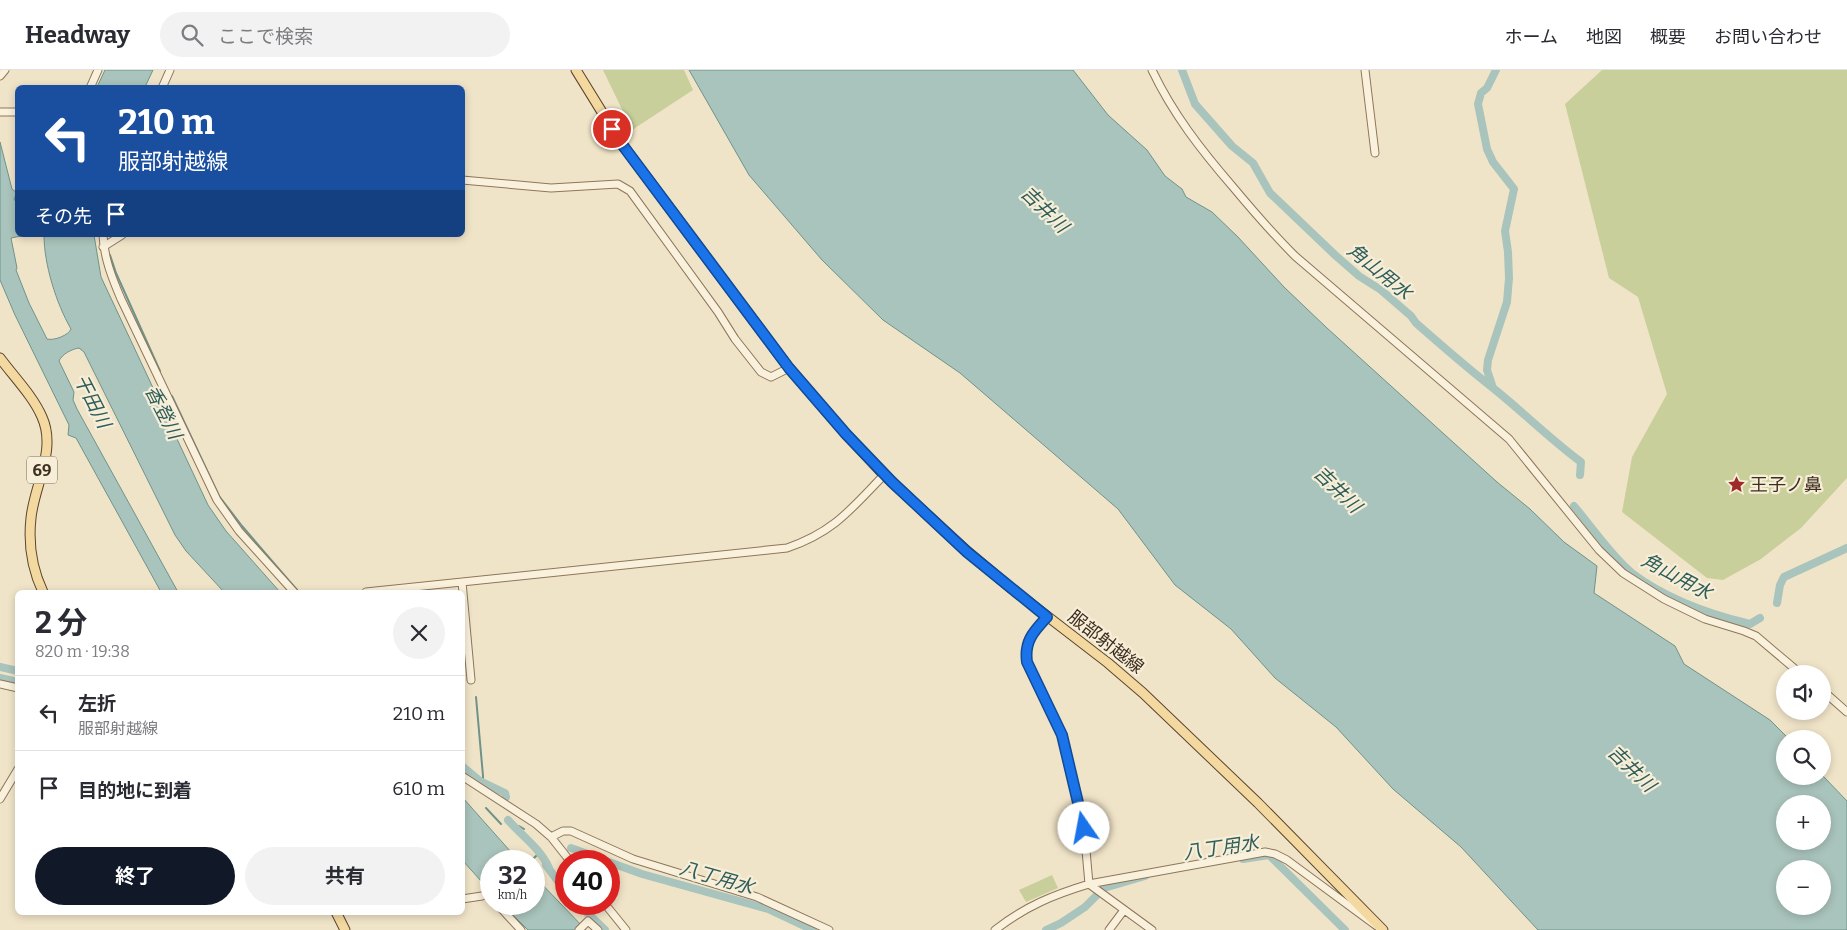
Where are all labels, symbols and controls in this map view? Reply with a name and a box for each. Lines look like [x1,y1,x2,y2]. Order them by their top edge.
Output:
search box [160,12,510,57]
text: Headway [25,21,130,49]
icon: search [178,21,206,49]
text: ここで検索 [218,25,313,48]
text: ホーム [1505,26,1558,48]
text: 地図 [1586,26,1622,48]
text: 概要 [1650,26,1686,48]
text: お問い合わせ [1714,26,1822,48]
text: 210 m [118,101,215,143]
icon: left [35,105,100,170]
pin [591,108,633,150]
icon: arrive [598,115,626,143]
text: 服部射越線 [118,148,228,175]
water label: 吉井川 [1016,181,1075,239]
icon: arrive [102,200,130,228]
text: その先 [35,205,92,228]
water label: 角山用水 [1343,239,1418,305]
water label: 干田川 [69,371,117,434]
water label: 香登川 [140,382,188,445]
road number: 69 [27,456,57,484]
water label: 吉井川 [1309,461,1368,519]
place label: 王子ノ鼻 [1750,474,1822,496]
place icon: 王子ノ鼻 [1726,475,1746,495]
water label: 角山用水 [1638,548,1717,605]
text: 2 分 [35,605,87,641]
street label: 服部射越線 [1064,606,1148,678]
button: close [393,607,445,659]
text: 820 m · 19:38 [35,642,130,661]
map controls [1776,665,1831,915]
button: sound [1776,665,1831,720]
text: 左折 [78,692,116,715]
icon: left [35,699,63,727]
text: 210 m [393,702,445,725]
text: 服部射越線 [78,719,158,738]
button: search [1776,730,1831,785]
water label: 吉井川 [1603,740,1662,798]
icon: arrive [35,774,63,802]
text: 610 m [392,777,445,800]
text: 目的地に到着 [78,779,192,802]
button: + [1776,795,1831,850]
position arrow [1057,801,1109,853]
water label: 八丁用水 [1182,831,1262,864]
button: 終了 [35,847,235,905]
button: 共有 [245,847,445,905]
speed limit sign: 40 [555,850,620,915]
water label: 八丁用水 [677,856,758,900]
button: − [1776,860,1831,915]
text: 32 [498,861,527,891]
text: km/h [498,888,527,902]

